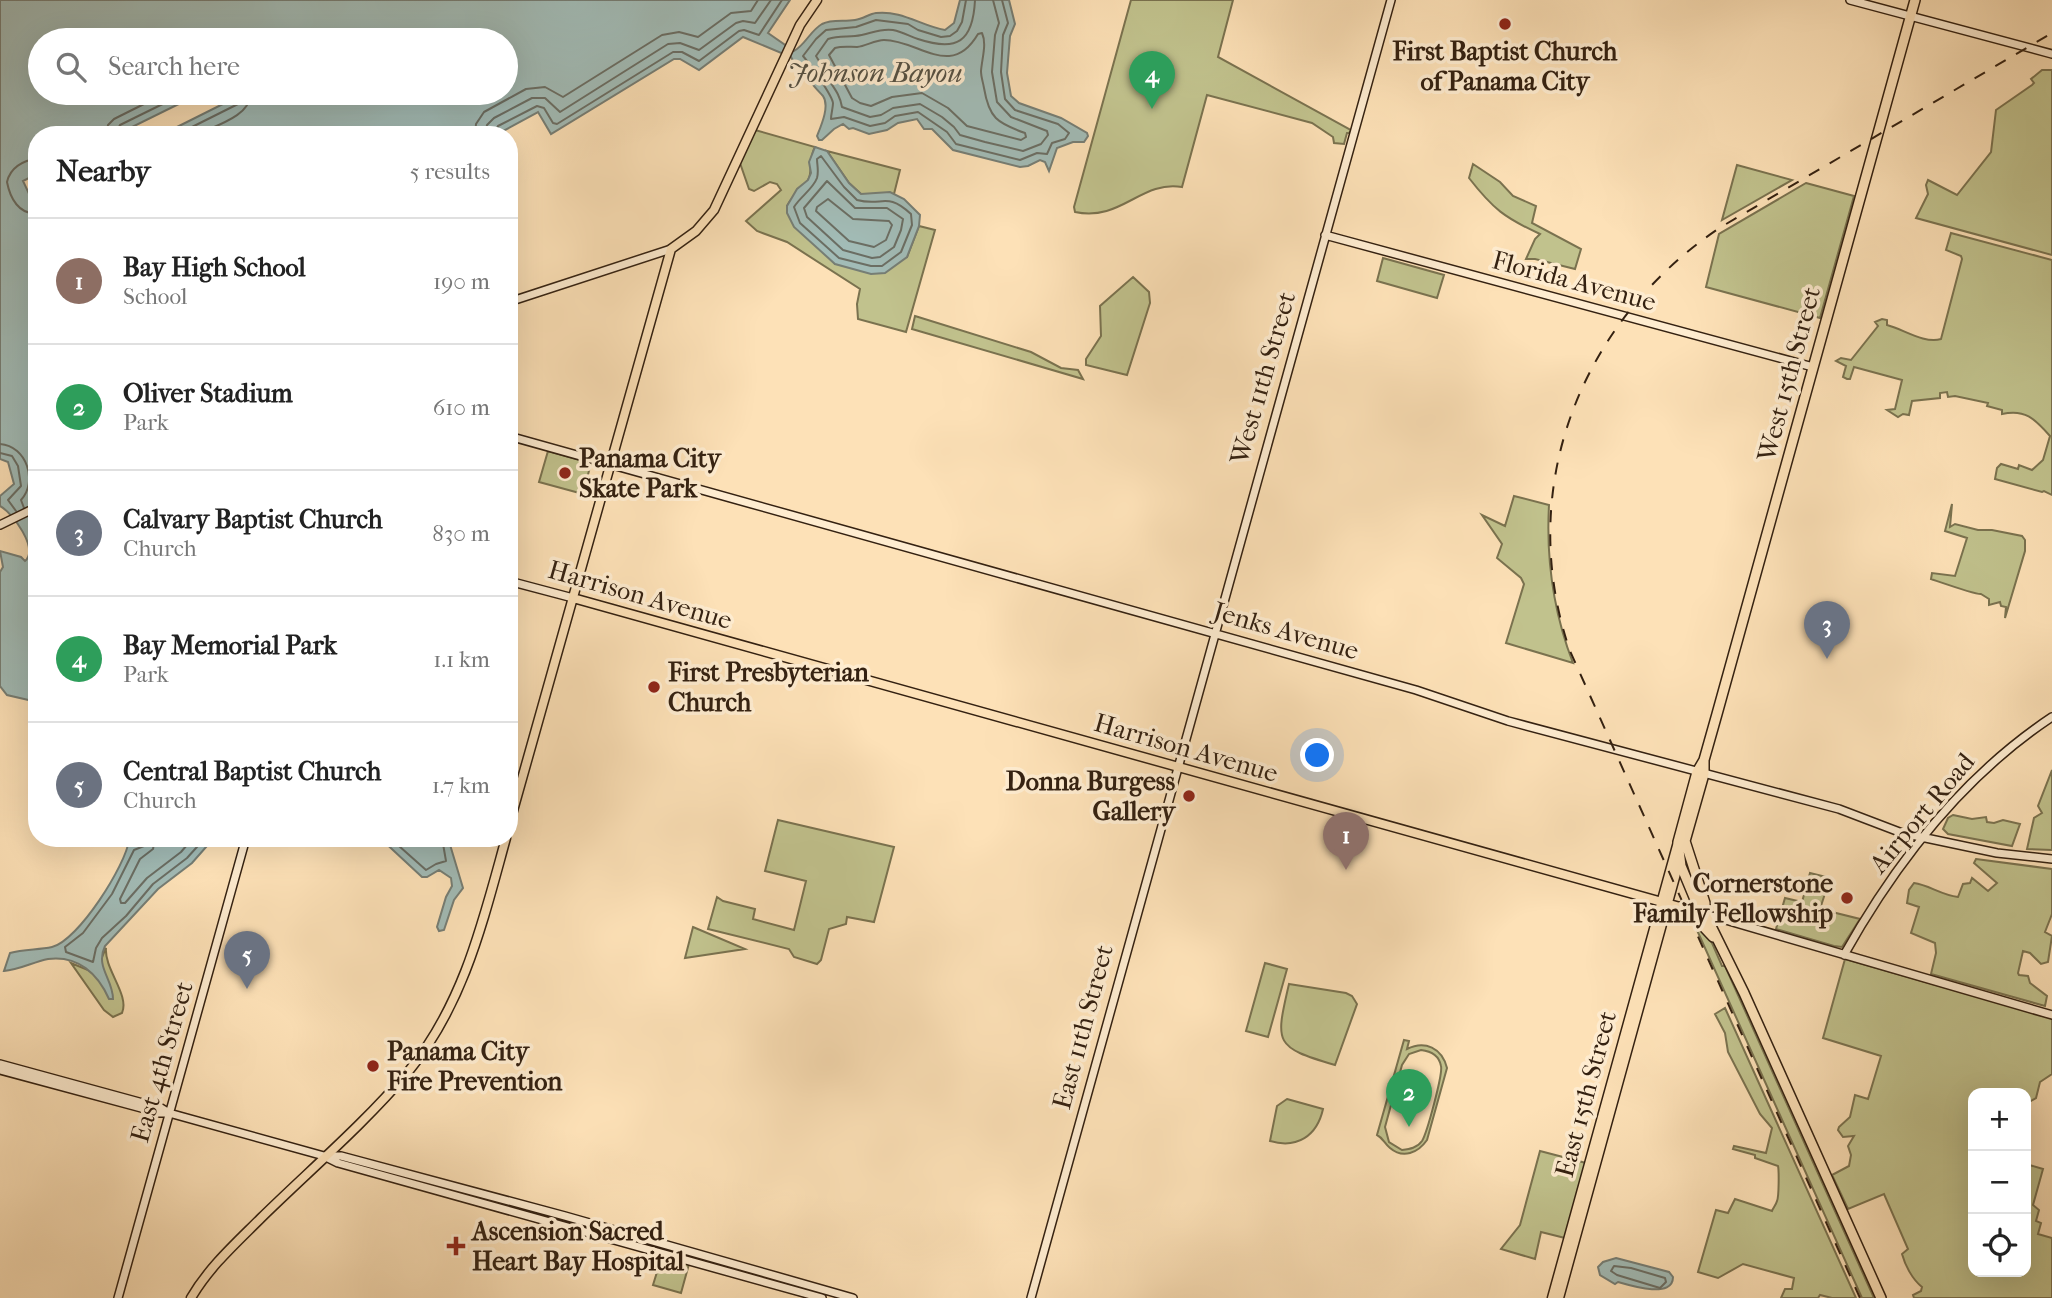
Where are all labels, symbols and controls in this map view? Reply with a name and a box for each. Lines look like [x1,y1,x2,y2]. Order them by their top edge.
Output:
marker: First Baptist Church of Panama City [1497,16,1513,32]
search box [28,28,518,105]
place label: First Baptist Church of Panama City [1392,36,1618,97]
icon: search [52,48,90,86]
text: Search here [108,51,240,82]
pin: 4 [1129,51,1175,109]
water label: Johnson Bayou [787,56,963,89]
text: Nearby [56,154,151,189]
text: 5 results [410,158,490,185]
street label: Florida Avenue [1489,244,1659,318]
text: Bay High School [123,252,306,283]
text: 1 [75,268,83,295]
text: 190 m [433,268,490,295]
text: School [123,283,187,310]
street label: West 15th Street [1751,283,1827,466]
street label: West 11th Street [1223,288,1303,469]
text: Oliver Stadium [123,378,293,409]
text: 2 [73,394,85,421]
text: 610 m [433,394,490,421]
text: Park [123,409,169,436]
place label: Panama City Skate Park [579,443,723,504]
marker: Panama City Skate Park [557,465,573,481]
text: Calvary Baptist Church [123,504,383,535]
text: 3 [74,520,84,547]
text: 830 m [432,520,490,547]
text: Church [123,535,197,562]
street label: Harrison Avenue [545,554,736,636]
street label: Jenks Avenue [1208,595,1362,667]
pin: 3 [1804,601,1850,659]
text: Bay Memorial Park [123,630,337,661]
text: 4 [72,646,86,673]
text: 1.1 km [433,646,490,673]
place label: First Presbyterian Church [667,657,870,718]
text: Park [123,661,169,688]
marker: First Presbyterian Church [646,679,662,695]
street label: Harrison Avenue [1091,707,1282,789]
your location [1300,738,1334,772]
street label: Airport Road [1862,746,1982,880]
text: Central Baptist Church [123,756,381,787]
place label: Donna Burgess Gallery [1006,766,1177,827]
text: 5 [74,772,84,799]
text: 1.7 km [432,772,490,799]
text: Church [123,787,197,814]
marker: Donna Burgess Gallery [1181,788,1197,804]
pin: 1 [1323,812,1369,870]
place label: Cornerstone Family Fellowship [1632,868,1833,929]
marker: Cornerstone Family Fellowship [1839,890,1855,906]
pin: 5 [224,931,270,989]
street label: East 11th Street [1046,941,1120,1113]
street label: East 4th Street [124,977,200,1146]
street label: East 15th Street [1549,1007,1623,1181]
place label: Panama City Fire Prevention [386,1036,563,1097]
marker: Panama City Fire Prevention [365,1058,381,1074]
pin: 2 [1386,1069,1432,1127]
map controls [1968,1088,2031,1277]
button: + [1968,1088,2031,1151]
button: − [1968,1151,2031,1214]
button: locate [1968,1214,2031,1277]
place label: Ascension Sacred Heart Bay Hospital [470,1216,685,1277]
marker: Ascension Sacred Heart Bay Hospital [446,1236,466,1256]

